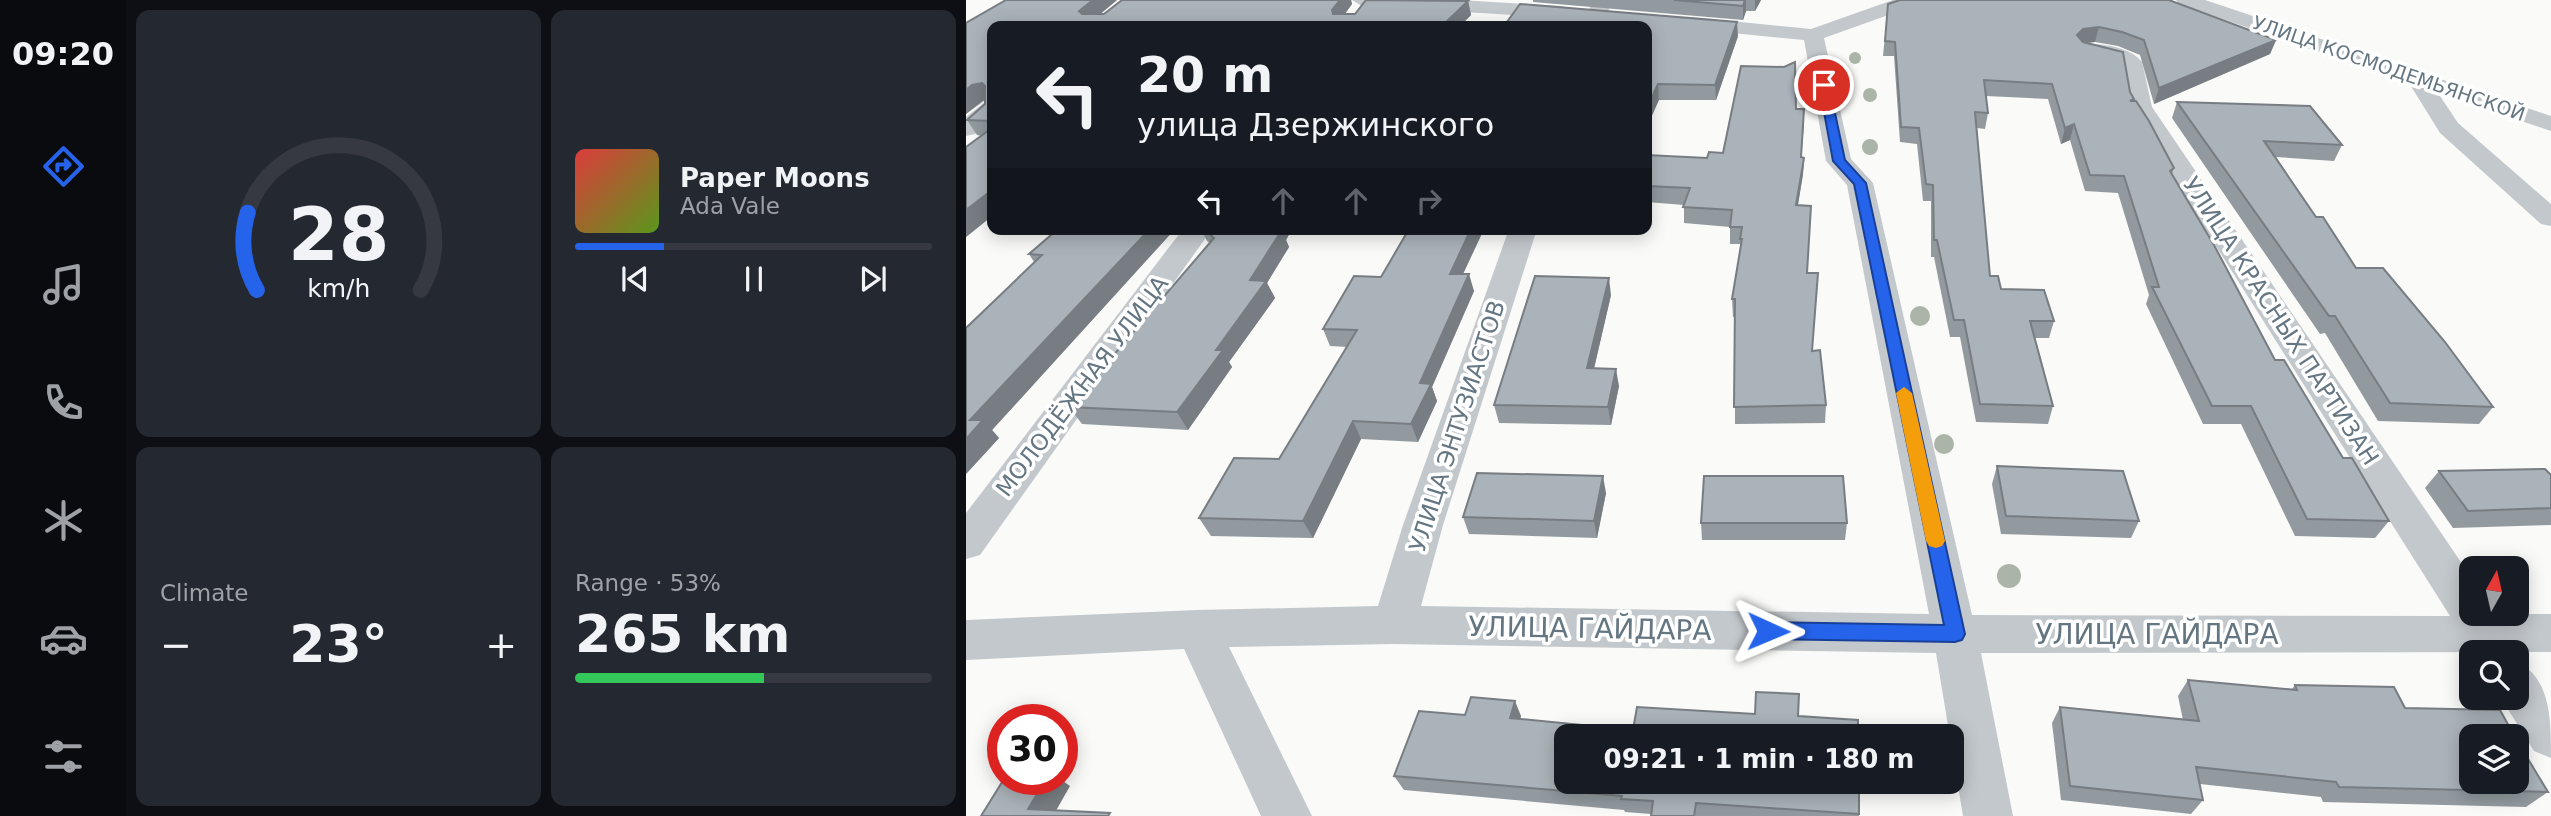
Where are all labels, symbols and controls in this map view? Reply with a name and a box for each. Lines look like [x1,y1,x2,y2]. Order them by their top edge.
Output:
street label: УЛИЦА КОСМОДЕМЬЯНСКОЙ [2250,11,2528,125]
text: 09:20 [12,35,114,73]
text: 20 m [1137,47,1273,104]
icon: left [1022,49,1113,140]
pin [1794,55,1854,115]
icon: arrive [1805,66,1843,104]
text: улица Дзержинского [1137,106,1494,144]
icon: directions [39,142,88,191]
text: Paper Moons [680,163,870,193]
street label: УЛИЦА КРАСНЫХ ПАРТИЗАН [2178,172,2384,470]
icon: left [1191,182,1229,220]
icon: ahead [1264,182,1302,220]
icon: ahead [1337,182,1375,220]
icon: right [1410,182,1448,220]
text: 28 [288,192,389,277]
text: Ada Vale [680,193,780,219]
icon: music [39,260,88,309]
icon: previous [616,260,654,298]
icon: pause [735,260,773,298]
icon: next [854,260,892,298]
street label: МОЛОДЁЖНАЯ УЛИЦА [990,270,1173,501]
text: km/h [307,274,370,303]
street label: УЛИЦА ЭНТУЗИАСТОВ [1404,297,1510,555]
icon: phone [39,378,88,427]
icon: climate [39,496,88,545]
north arrow [2459,556,2529,626]
map controls [2459,556,2529,794]
text: Range · 53% [575,570,721,596]
text: Climate [160,580,249,606]
position arrow [1731,594,1805,668]
text: 265 km [575,604,790,664]
street label: УЛИЦА ГАЙДАРА [1468,609,1712,647]
icon: car [39,614,88,663]
text: 23° [289,614,388,674]
street label: УЛИЦА ГАЙДАРА [2035,617,2279,651]
text: − [160,623,192,667]
text: + [485,623,517,667]
button: search [2459,640,2529,710]
speed limit sign: 30 [987,704,1078,795]
button: layers [2459,724,2529,794]
icon: filters [39,732,88,781]
text: 09:21 · 1 min · 180 m [1604,744,1914,774]

